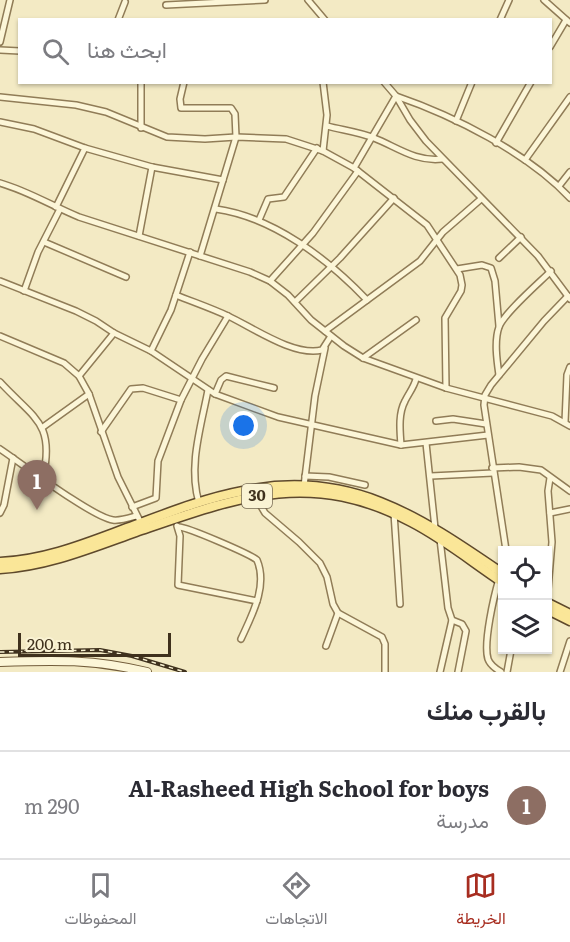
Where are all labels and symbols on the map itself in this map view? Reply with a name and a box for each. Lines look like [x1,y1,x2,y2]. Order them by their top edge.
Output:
your location [229,411,258,440]
pin: 1 [18,460,57,510]
road number: 30 [242,484,272,508]
scale bar [18,630,171,658]

